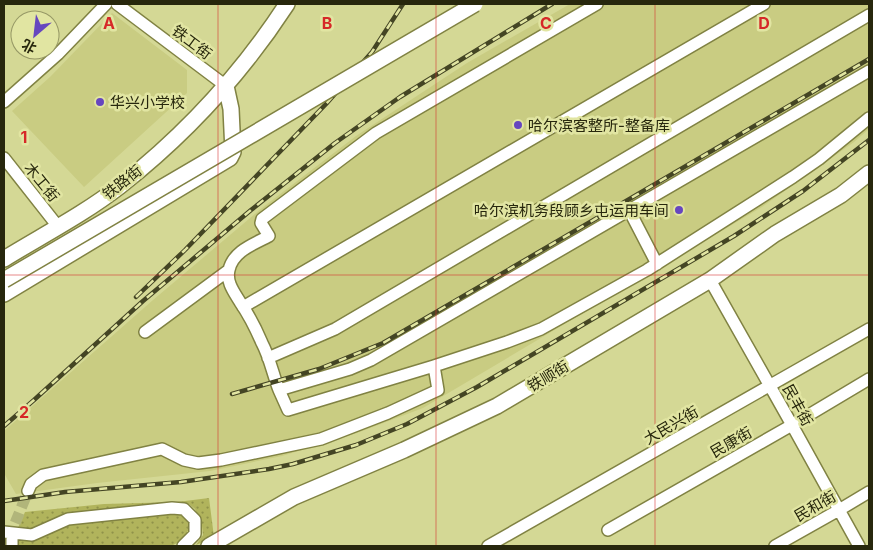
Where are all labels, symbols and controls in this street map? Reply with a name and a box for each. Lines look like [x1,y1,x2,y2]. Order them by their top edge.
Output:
north arrow [10,10,60,60]
text: A [103,13,115,33]
text: B [322,13,332,33]
text: C [540,13,552,33]
text: D [758,13,770,33]
street label: 铁工街 [168,21,216,63]
text: 北 [18,36,39,58]
place label: 华兴小学校 [110,93,185,112]
marker: 华兴小学校 [94,96,106,108]
place label: 哈尔滨客整所-整备库 [528,116,670,135]
marker: 哈尔滨客整所-整备库 [512,119,524,131]
text: 1 [21,127,27,147]
street label: 木工街 [20,159,64,205]
street label: 铁路街 [98,161,146,203]
place label: 哈尔滨机务段顾乡屯运用车间 [474,201,669,220]
marker: 哈尔滨机务段顾乡屯运用车间 [673,204,685,216]
street label: 铁顺街 [524,356,572,396]
street label: 民丰街 [779,381,817,429]
text: 2 [19,402,29,422]
street label: 大民兴街 [640,402,702,448]
street label: 民康街 [707,423,755,461]
street label: 民和街 [791,487,839,525]

